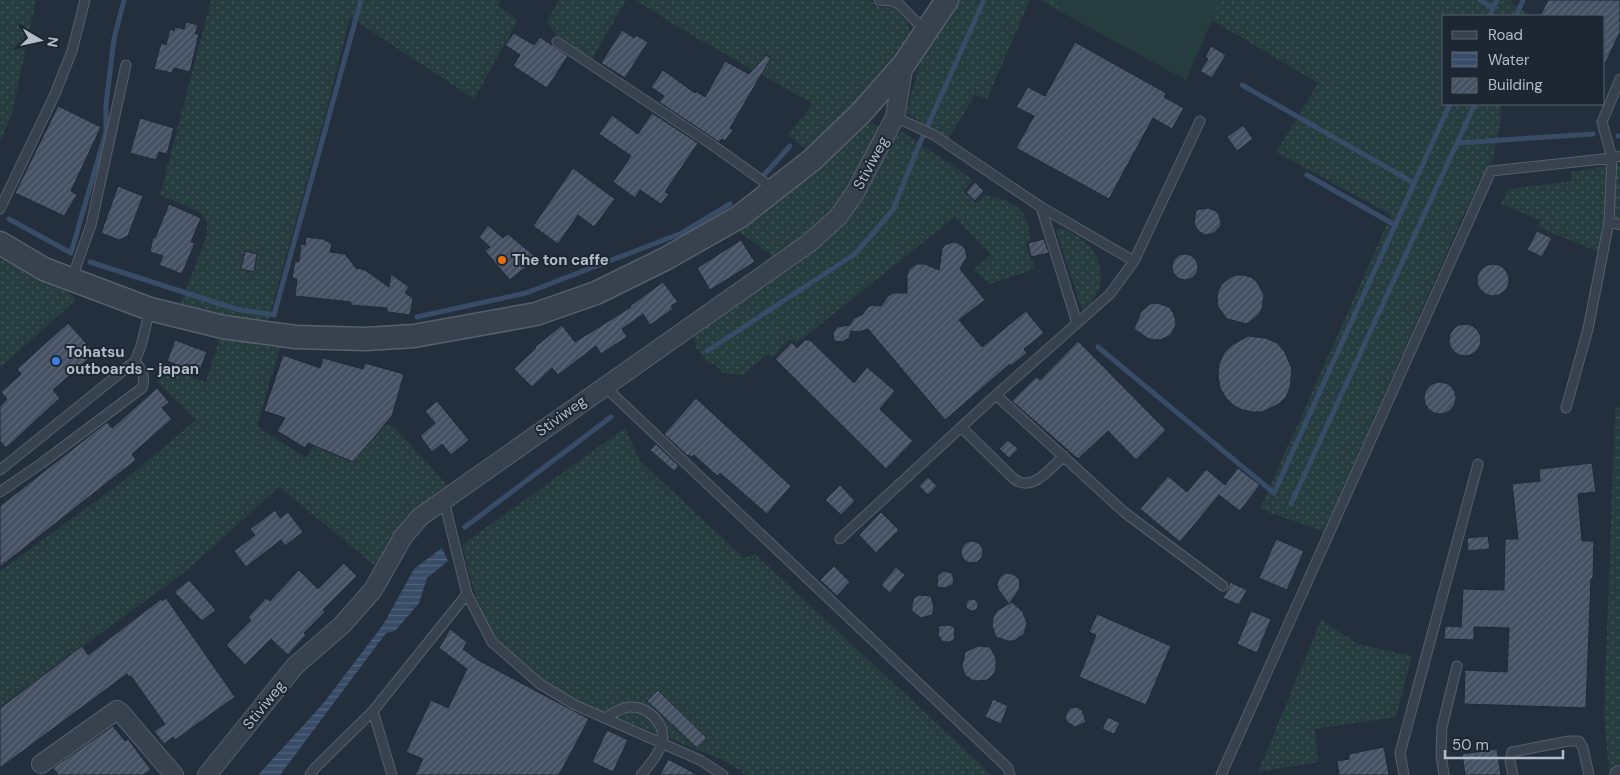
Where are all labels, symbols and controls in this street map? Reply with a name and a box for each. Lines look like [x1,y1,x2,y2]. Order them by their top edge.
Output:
north arrow [15,15,65,65]
legend [1442,15,1605,105]
text: Road [1488,25,1523,45]
text: N [43,36,63,48]
text: Water [1488,50,1530,70]
text: Building [1488,75,1543,95]
street label: Stiviweg [849,133,893,193]
place label: The ton caffe [512,250,609,270]
marker: The ton caffe [496,254,508,266]
place label: Tohatsu outboards - japan [66,342,199,379]
marker: Tohatsu outboards - japan [50,355,62,367]
street label: Stiviweg [532,391,590,441]
street label: Stiviweg [238,676,290,734]
scale bar [1445,728,1562,760]
text: 50 m [1452,735,1489,755]

